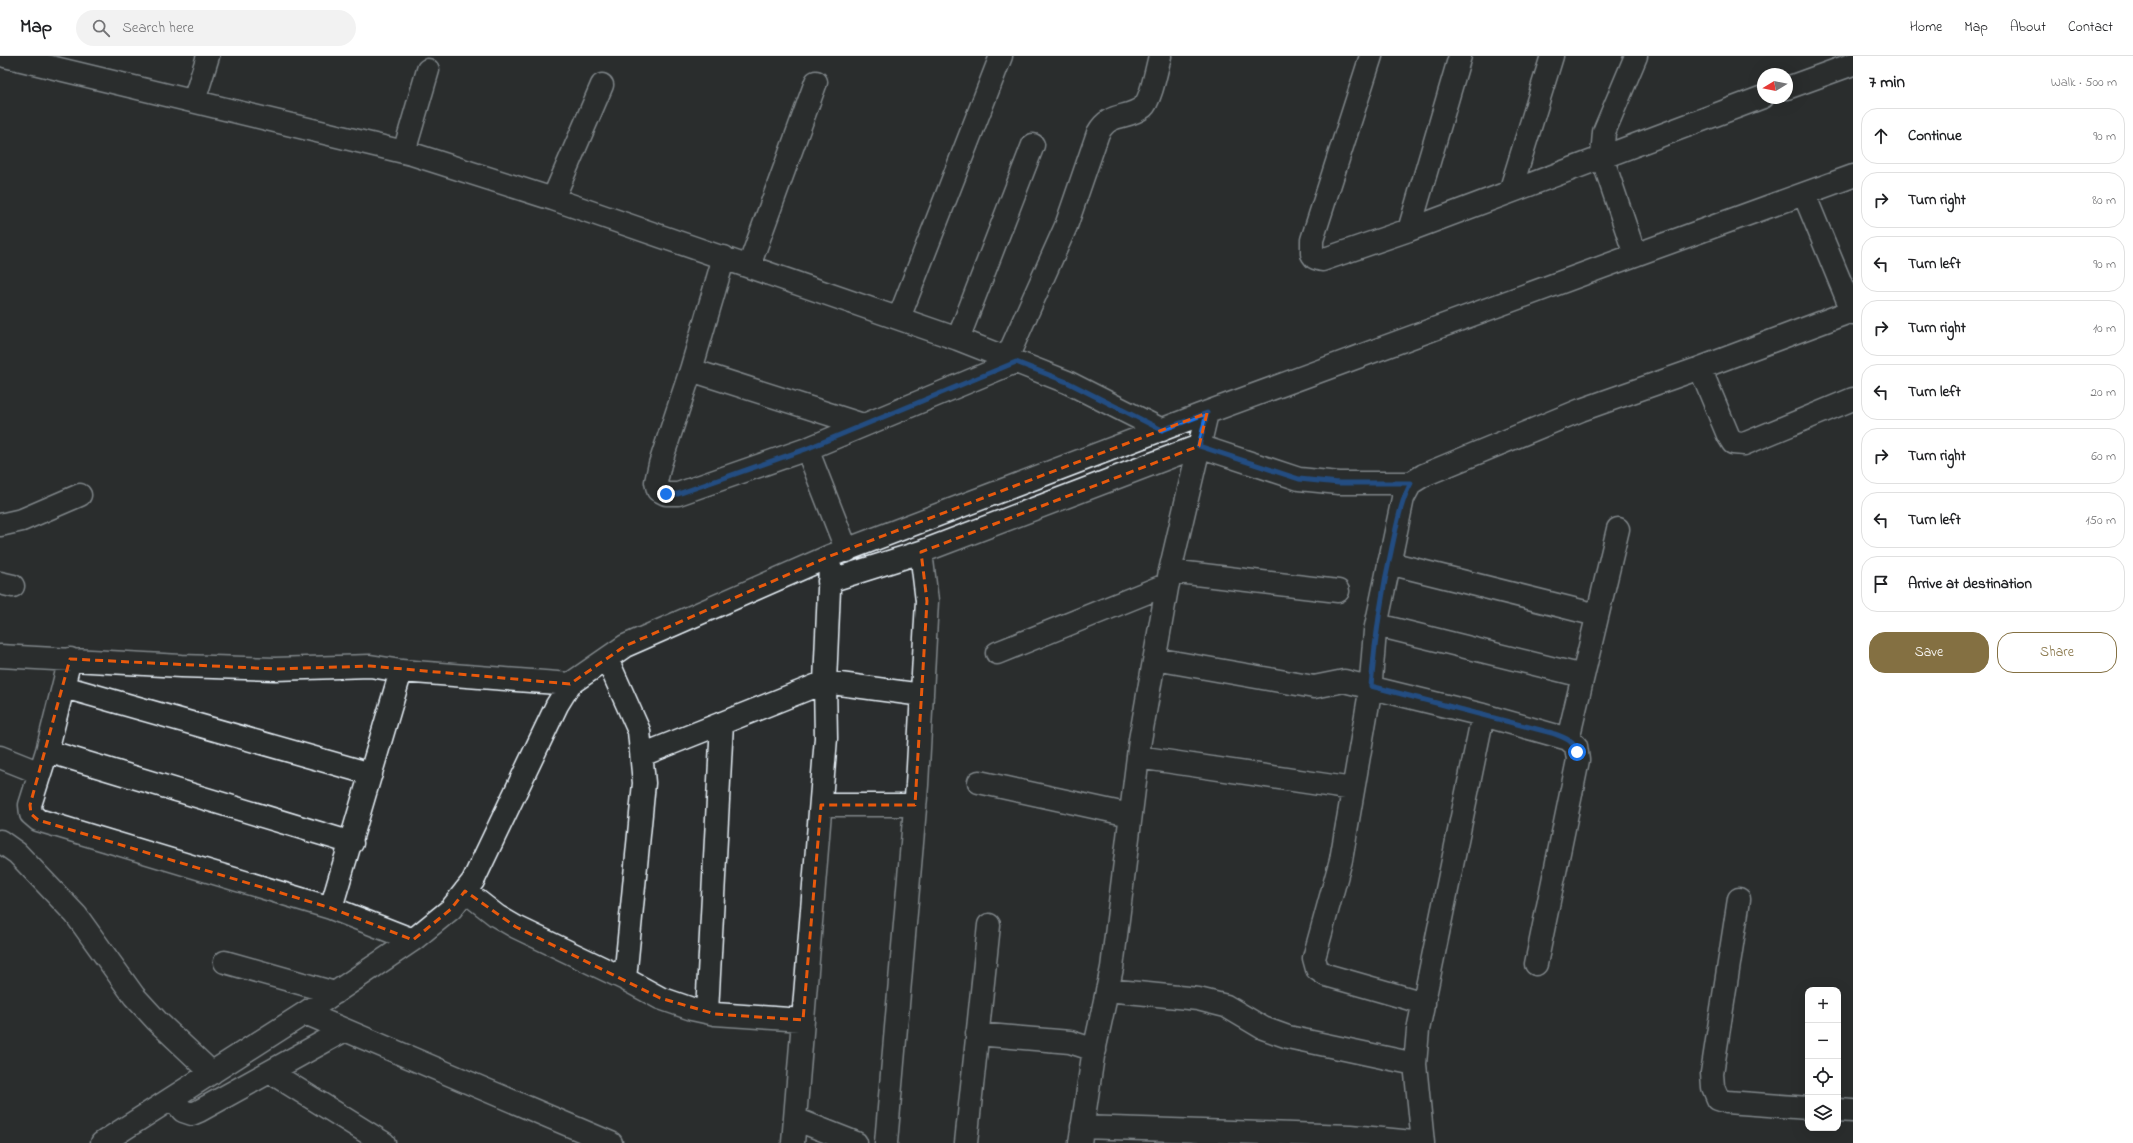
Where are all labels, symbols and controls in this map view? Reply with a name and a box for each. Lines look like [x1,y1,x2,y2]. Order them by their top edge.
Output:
search box [76,10,356,46]
text: Map [20,14,52,41]
icon: search [90,17,112,39]
text: Search here [122,17,194,39]
text: Home [1910,17,1942,38]
text: Map [1964,17,1988,38]
text: About [2010,17,2046,38]
text: Contact [2068,17,2113,38]
north arrow [1757,68,1793,104]
text: 7 min [1869,70,1905,95]
text: Walk · 500 m [2051,73,2117,92]
icon: ahead [1870,125,1892,147]
text: Continue [1908,125,1962,147]
text: 90 m [2093,127,2116,146]
icon: right [1870,189,1892,211]
text: Turn right [1908,189,1966,211]
text: 80 m [2092,191,2116,210]
icon: left [1870,253,1892,275]
text: Turn left [1908,253,1961,275]
text: 90 m [2093,255,2116,274]
icon: right [1870,317,1892,339]
text: Turn right [1908,317,1966,339]
text: 10 m [2093,319,2116,338]
icon: left [1870,381,1892,403]
text: Turn left [1908,381,1961,403]
text: 20 m [2091,383,2116,402]
icon: right [1870,445,1892,467]
text: Turn right [1908,445,1966,467]
text: 60 m [2091,447,2116,466]
route end [657,485,675,503]
icon: left [1870,509,1892,531]
text: Turn left [1908,509,1961,531]
text: 150 m [2085,511,2116,530]
icon: arrive [1870,573,1892,595]
text: Arrive at destination [1908,573,2032,595]
button: Save [1869,632,1989,673]
button: Share [1997,632,2117,673]
route start [1568,743,1586,761]
map controls [1805,987,1841,1131]
button: + [1805,987,1841,1023]
button: − [1805,1023,1841,1059]
button: locate [1805,1059,1841,1095]
button: layers [1805,1095,1841,1131]

